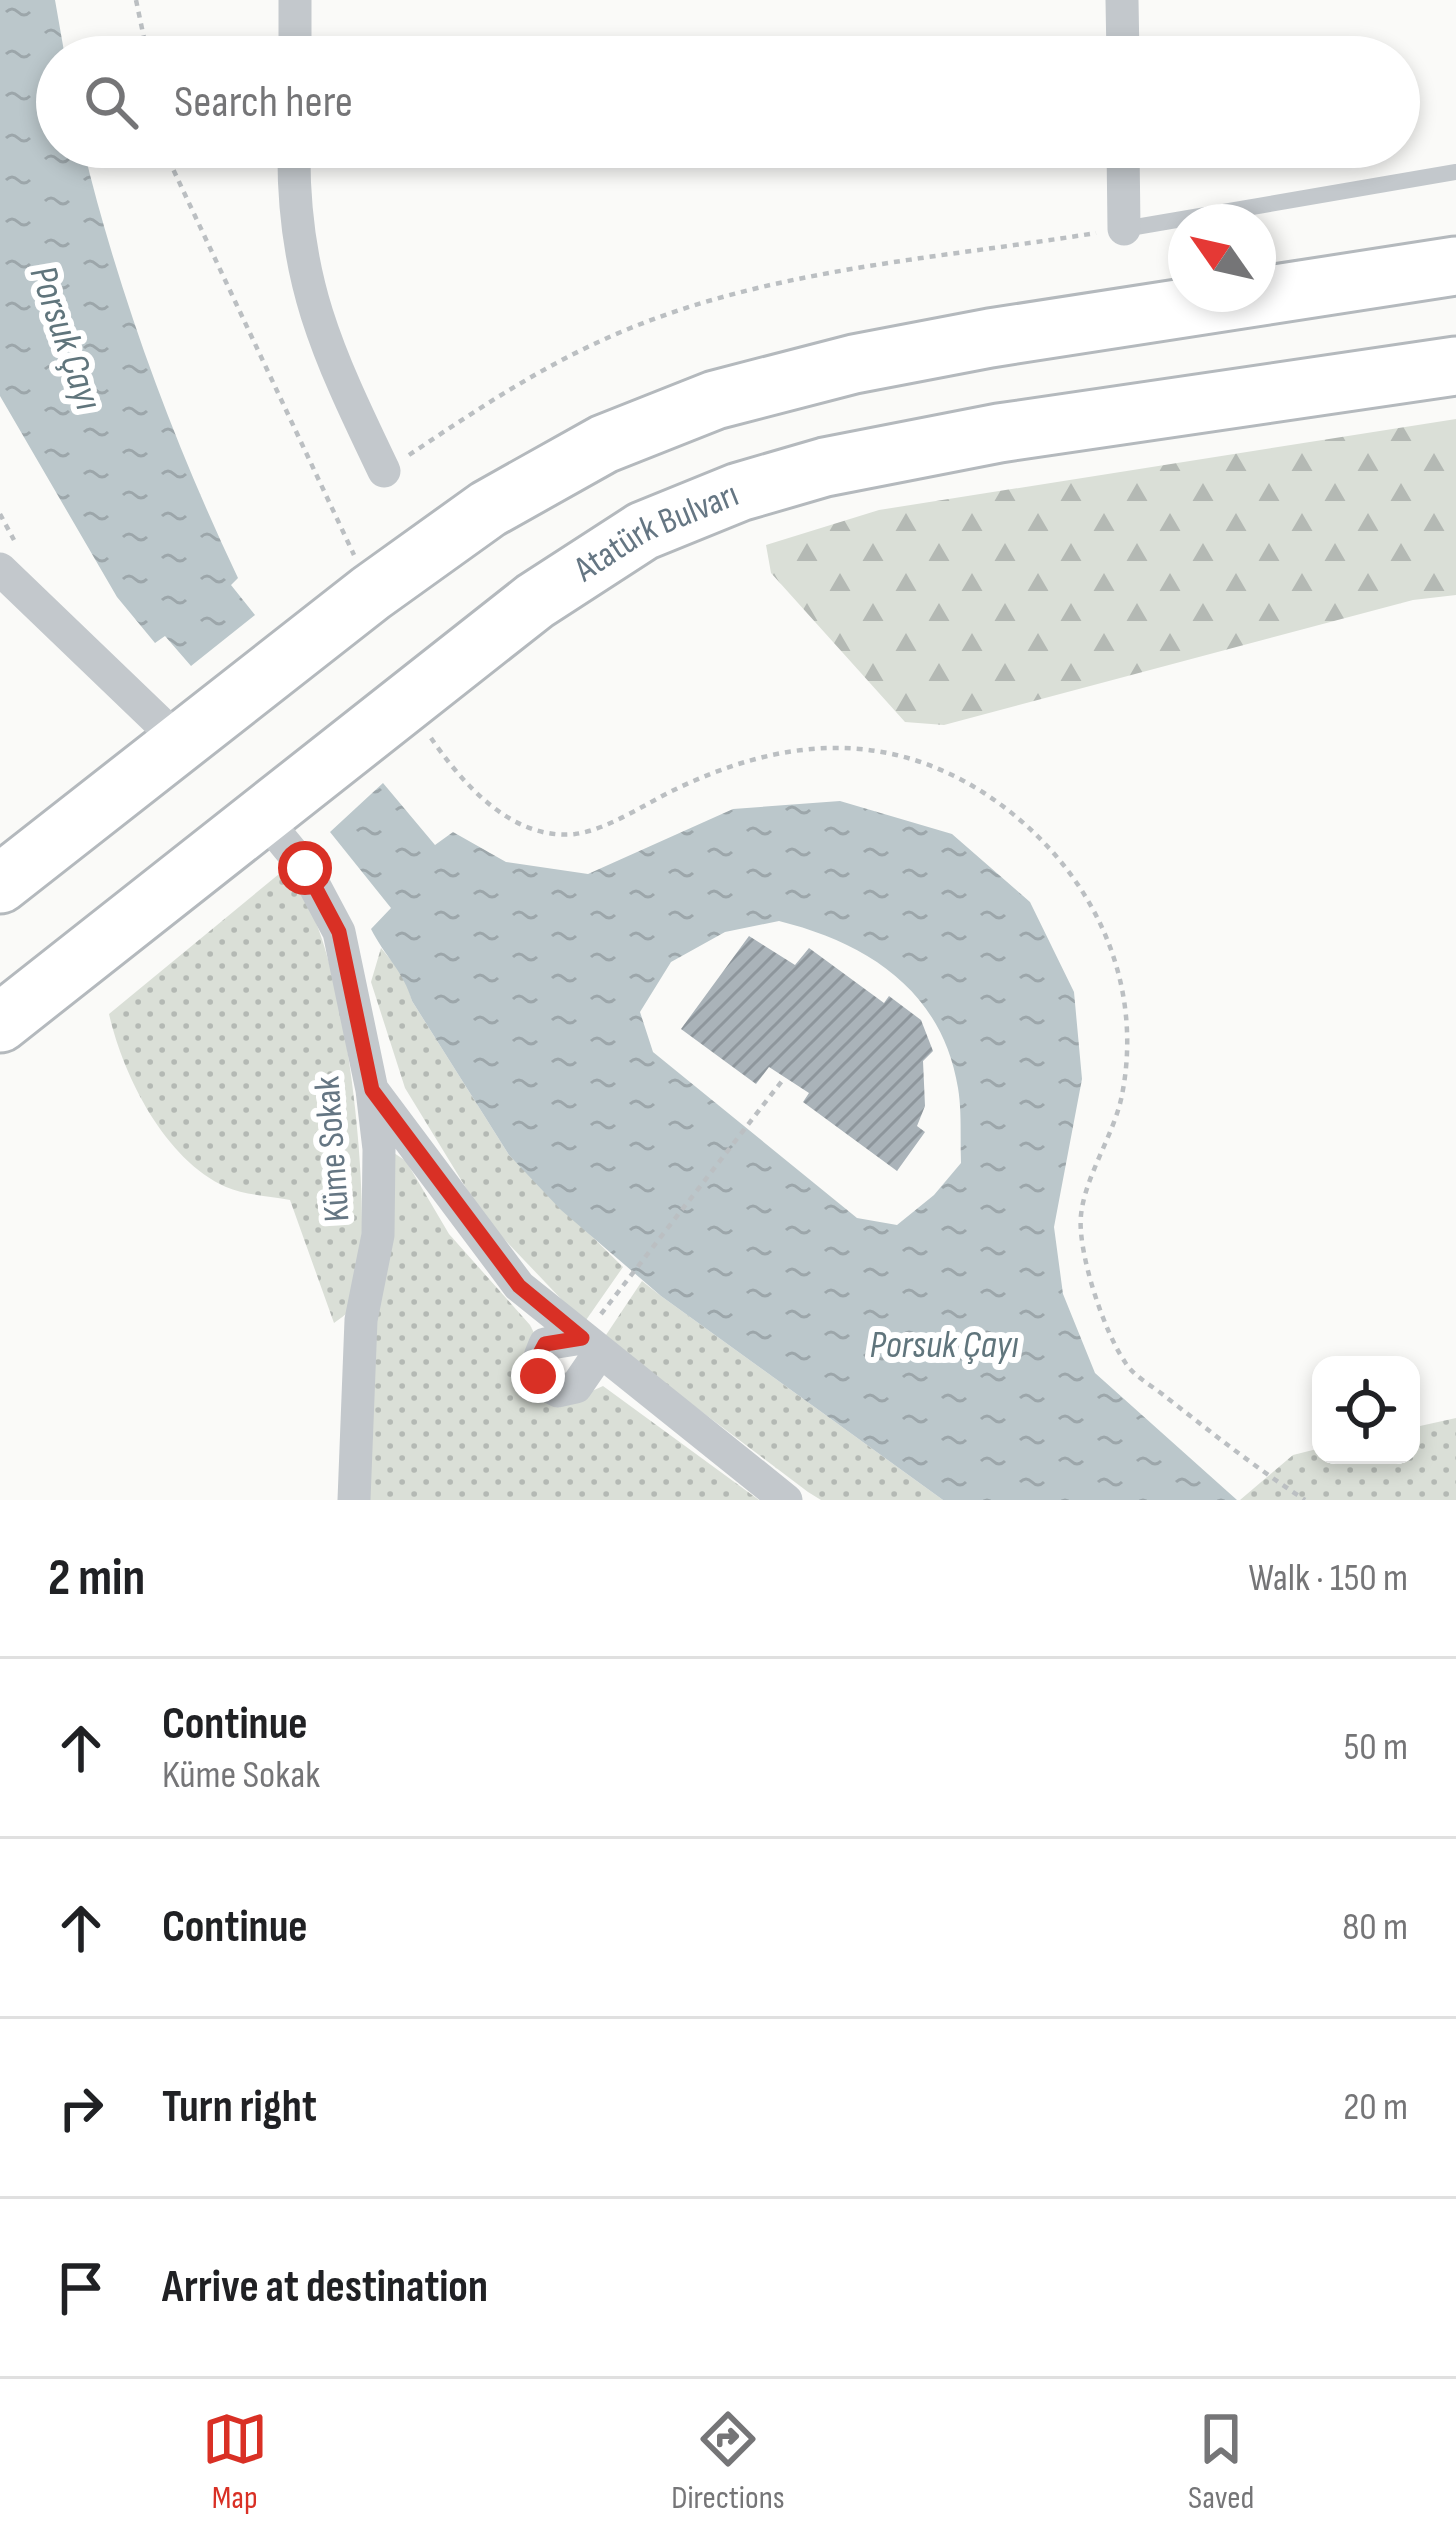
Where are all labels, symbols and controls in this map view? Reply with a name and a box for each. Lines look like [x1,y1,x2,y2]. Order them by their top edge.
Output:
search box [36,36,1420,168]
icon: search [78,69,144,135]
text: Search here [174,75,353,130]
north arrow [1168,204,1276,312]
water label: Porsuk Çayı [19,260,111,416]
street label: Atatürk Bulvarı [566,473,745,592]
route start [278,841,332,895]
street label: Küme Sokak [306,1074,360,1223]
water label: Porsuk Çayı [870,1322,1018,1369]
route end [511,1349,565,1403]
map controls [1312,1356,1420,1464]
button: locate [1312,1356,1420,1464]
text: 2 min [48,1548,145,1609]
text: Walk · 150 m [1248,1555,1408,1602]
text: Continue [162,1697,308,1752]
icon: ahead [48,1715,114,1781]
text: 50 m [1344,1724,1408,1771]
text: Küme Sokak [162,1752,320,1799]
icon: ahead [48,1895,114,1961]
text: Continue [162,1900,308,1955]
text: 80 m [1342,1904,1408,1951]
icon: right [48,2075,114,2141]
text: Turn right [162,2080,317,2135]
text: 20 m [1343,2084,1408,2131]
icon: arrive [48,2255,114,2321]
text: Arrive at destination [162,2260,488,2315]
tab: Map [202,2406,268,2518]
tab: Directions [671,2406,785,2518]
tab: Saved [1188,2406,1254,2518]

